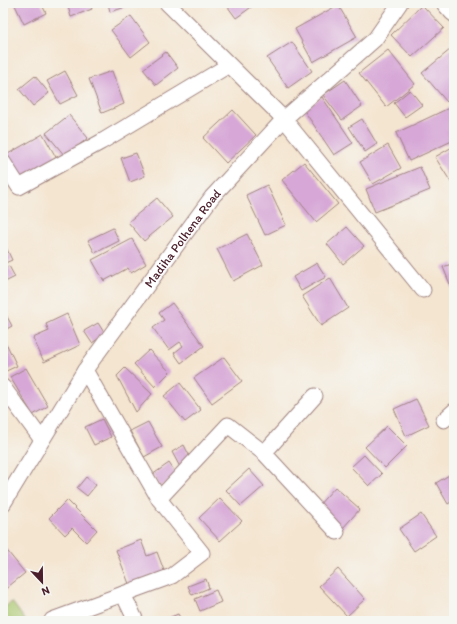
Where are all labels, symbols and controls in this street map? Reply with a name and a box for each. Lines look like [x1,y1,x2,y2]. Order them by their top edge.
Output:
street label: Madiha Polhena Road [141,186,224,291]
north arrow [22,562,62,602]
text: N [40,583,51,598]

